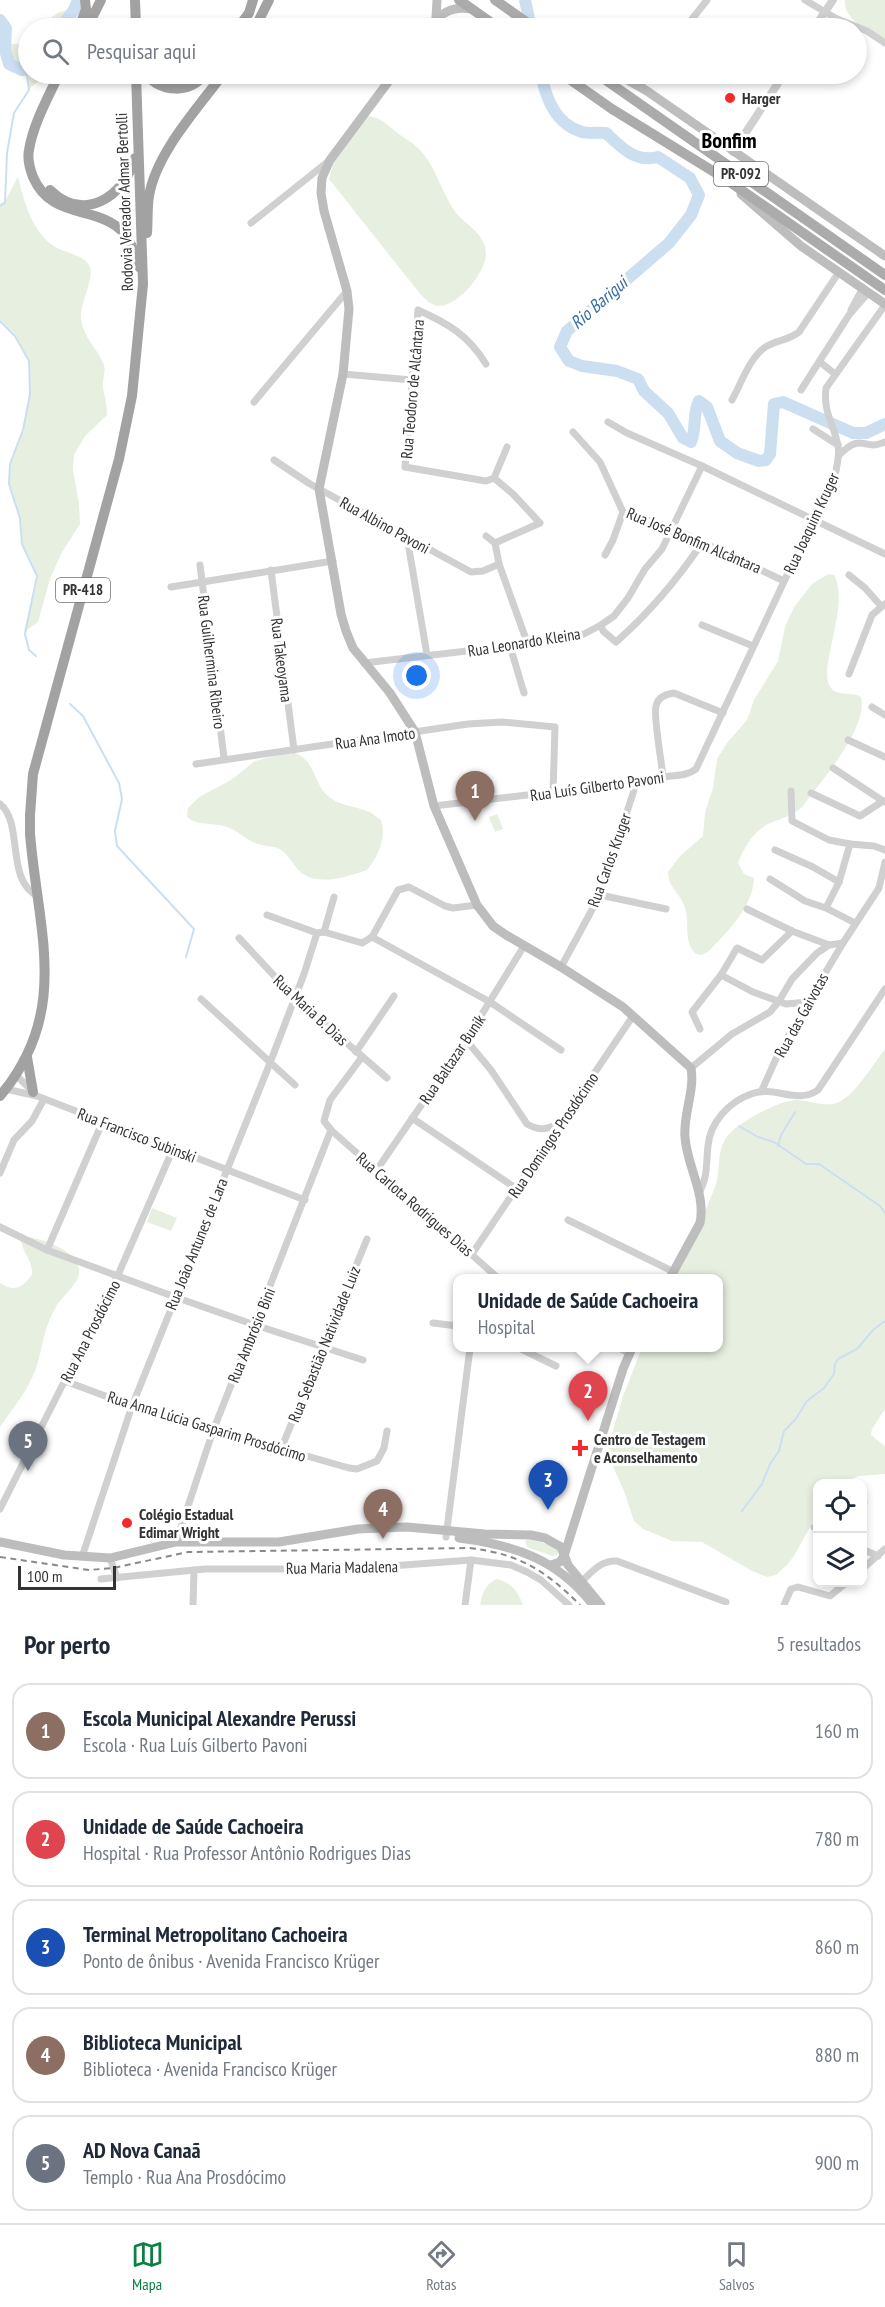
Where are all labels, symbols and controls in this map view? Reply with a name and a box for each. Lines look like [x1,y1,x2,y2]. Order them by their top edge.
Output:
search box [18,18,867,84]
icon: search [39,35,72,68]
text: Pesquisar aqui [87,37,196,65]
place label: Harger [742,88,781,108]
marker: Harger [723,91,737,105]
street label: Rodovia Vereador Admar Bertolli [111,112,137,292]
district label: Bonfim [701,126,757,154]
road number: PR-092 [714,162,768,186]
water label: Rio Barigui [565,270,634,334]
street label: Rua Teodoro de Alcântara [396,318,428,460]
street label: Rua Joaquim Kruger [779,469,843,577]
street label: Rua Albino Pavoni [336,492,434,558]
street label: Rua José Bonfim Alcântara [624,503,764,577]
road number: PR-418 [56,578,110,602]
street label: Rua Guilhermina Ribeiro [194,594,230,730]
street label: Rua Takeoyama [267,617,297,703]
street label: Rua Leonardo Kleina [466,623,582,661]
your location [402,661,431,690]
street label: Rua Ana Imoto [334,722,416,754]
street label: Rua Luís Gilberto Pavoni [529,767,665,805]
pin: 1 [456,772,494,821]
street label: Rua Carlos Kruger [583,810,635,910]
street label: Rua das Gaivotas [770,969,832,1061]
street label: Rua Maria B. Dias [269,970,353,1050]
street label: Rua Baltazar Bunik [415,1010,490,1108]
street label: Rua Domingos Prosdócimo [504,1068,602,1202]
street label: Rua Francisco Subinski [75,1103,199,1167]
street label: Rua Carlota Rodrigues Dias [352,1148,478,1260]
street label: Rua João Antunes de Lara [160,1175,232,1313]
street label: Rua Sebastião Natividade Luiz [284,1263,365,1425]
popup [453,1274,723,1352]
street label: Rua Ana Prosdócimo [56,1276,124,1386]
street label: Rua Ambrósio Bini [223,1284,279,1386]
text: Unidade de Saúde Cachoeira [478,1286,698,1314]
text: Hospital [478,1314,535,1340]
pin: 2 [568,1372,608,1421]
street label: Rua Anna Lúcia Gasparim Prosdócimo [105,1386,309,1466]
pin: 5 [9,1422,48,1471]
place label: Centro de Testagem e Aconselhamento [594,1429,706,1467]
marker: Centro de Testagem e Aconselhamento [571,1439,589,1457]
pin: 3 [528,1460,568,1510]
map controls [813,1479,867,1587]
button: locate [813,1479,867,1533]
pin: 4 [364,1490,403,1539]
place label: Colégio Estadual Edimar Wright [139,1504,233,1542]
marker: Colégio Estadual Edimar Wright [120,1516,134,1530]
button: layers [813,1533,867,1587]
street label: Rua Maria Madalena [286,1556,398,1578]
scale bar [18,1563,116,1590]
text: 100 m [27,1566,62,1586]
text: Por perto [24,1628,110,1661]
text: 5 resultados [776,1631,861,1657]
text: Escola Municipal Alexandre Perussi [83,1704,356,1732]
text: 1 [41,1718,50,1744]
text: 160 m [815,1718,859,1744]
text: Escola · Rua Luís Gilberto Pavoni [83,1732,308,1758]
text: Unidade de Saúde Cachoeira [83,1812,304,1840]
text: 2 [41,1826,50,1852]
text: 780 m [815,1826,859,1852]
text: Hospital · Rua Professor Antônio Rodrigues Dias [83,1840,411,1866]
text: Terminal Metropolitano Cachoeira [83,1920,348,1948]
text: 3 [41,1934,50,1960]
text: 860 m [815,1934,859,1960]
text: Ponto de ônibus · Avenida Francisco Krüger [83,1948,380,1974]
text: Biblioteca Municipal [83,2028,242,2056]
text: 4 [41,2042,50,2068]
text: 880 m [815,2042,859,2068]
text: Biblioteca · Avenida Francisco Krüger [83,2056,337,2082]
text: AD Nova Canaã [83,2136,201,2164]
text: 5 [41,2150,50,2176]
text: 900 m [815,2150,859,2176]
text: Templo · Rua Ana Prosdócimo [83,2164,286,2190]
tab: Mapa [131,2238,164,2294]
tab: Rotas [425,2238,458,2294]
tab: Salvos [719,2238,754,2294]

